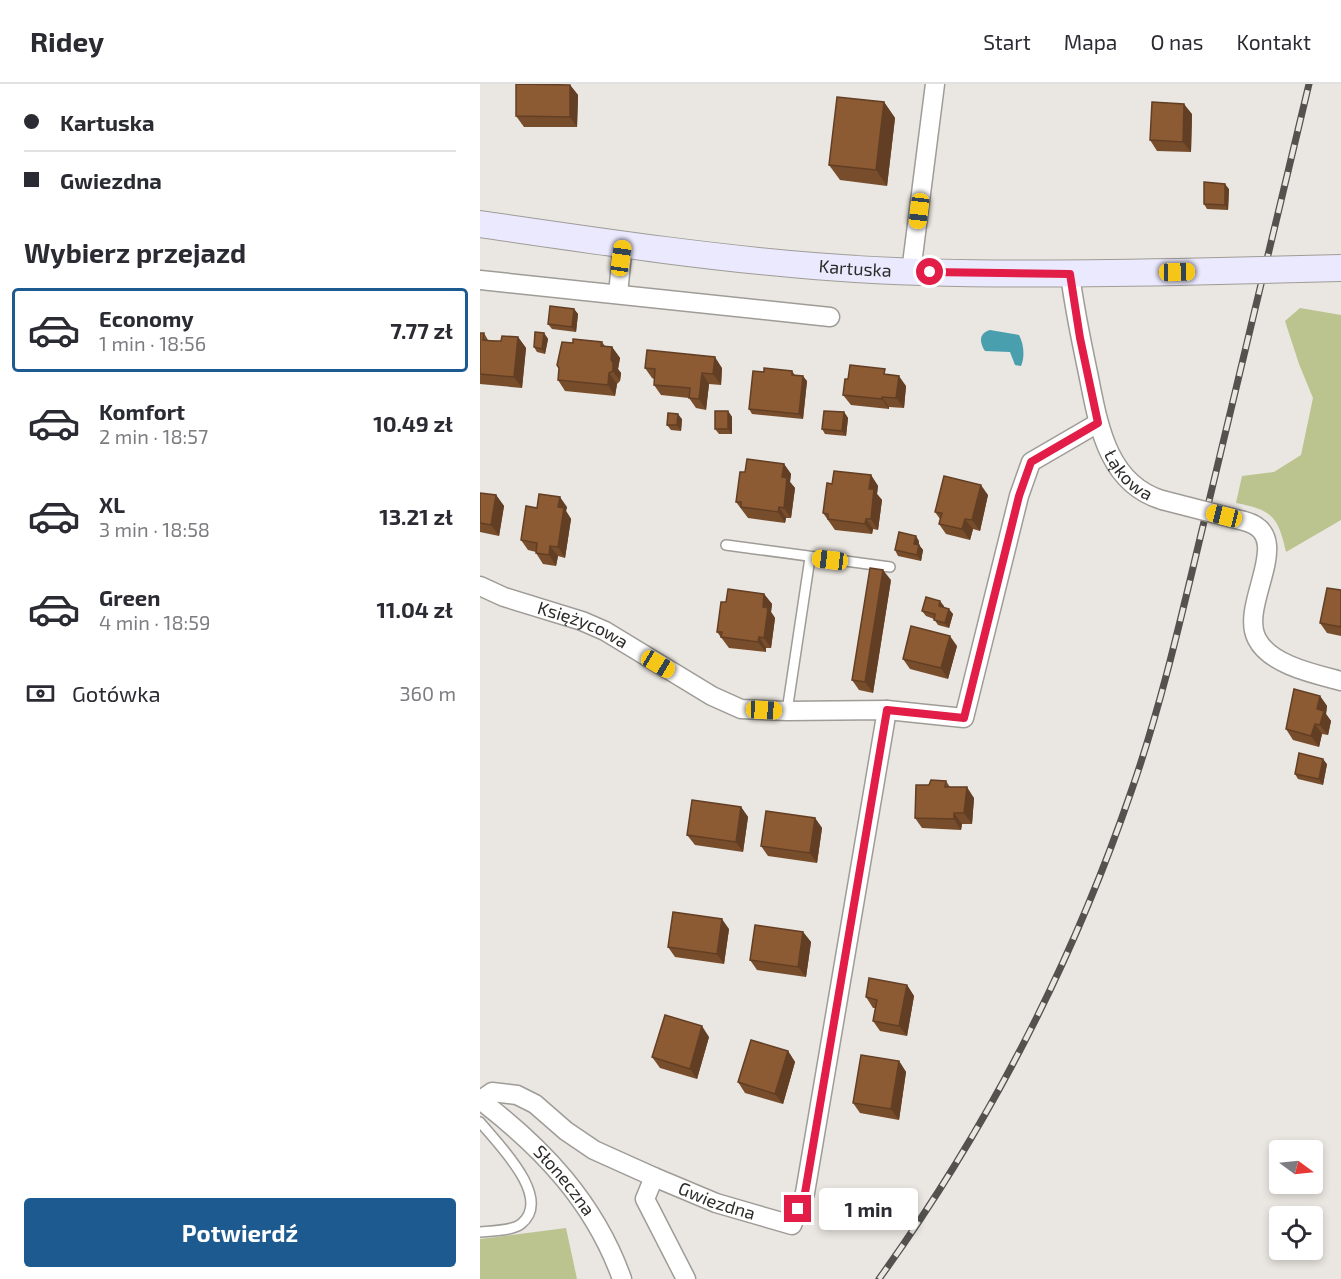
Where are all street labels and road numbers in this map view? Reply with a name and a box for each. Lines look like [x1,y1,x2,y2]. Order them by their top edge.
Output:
street label: Kartuska [818,254,892,281]
street label: Łąkowa [1100,446,1157,505]
street label: Księżycowa [535,596,633,652]
street label: Słoneczna [529,1140,600,1220]
street label: Gwiezdna [675,1176,758,1224]

